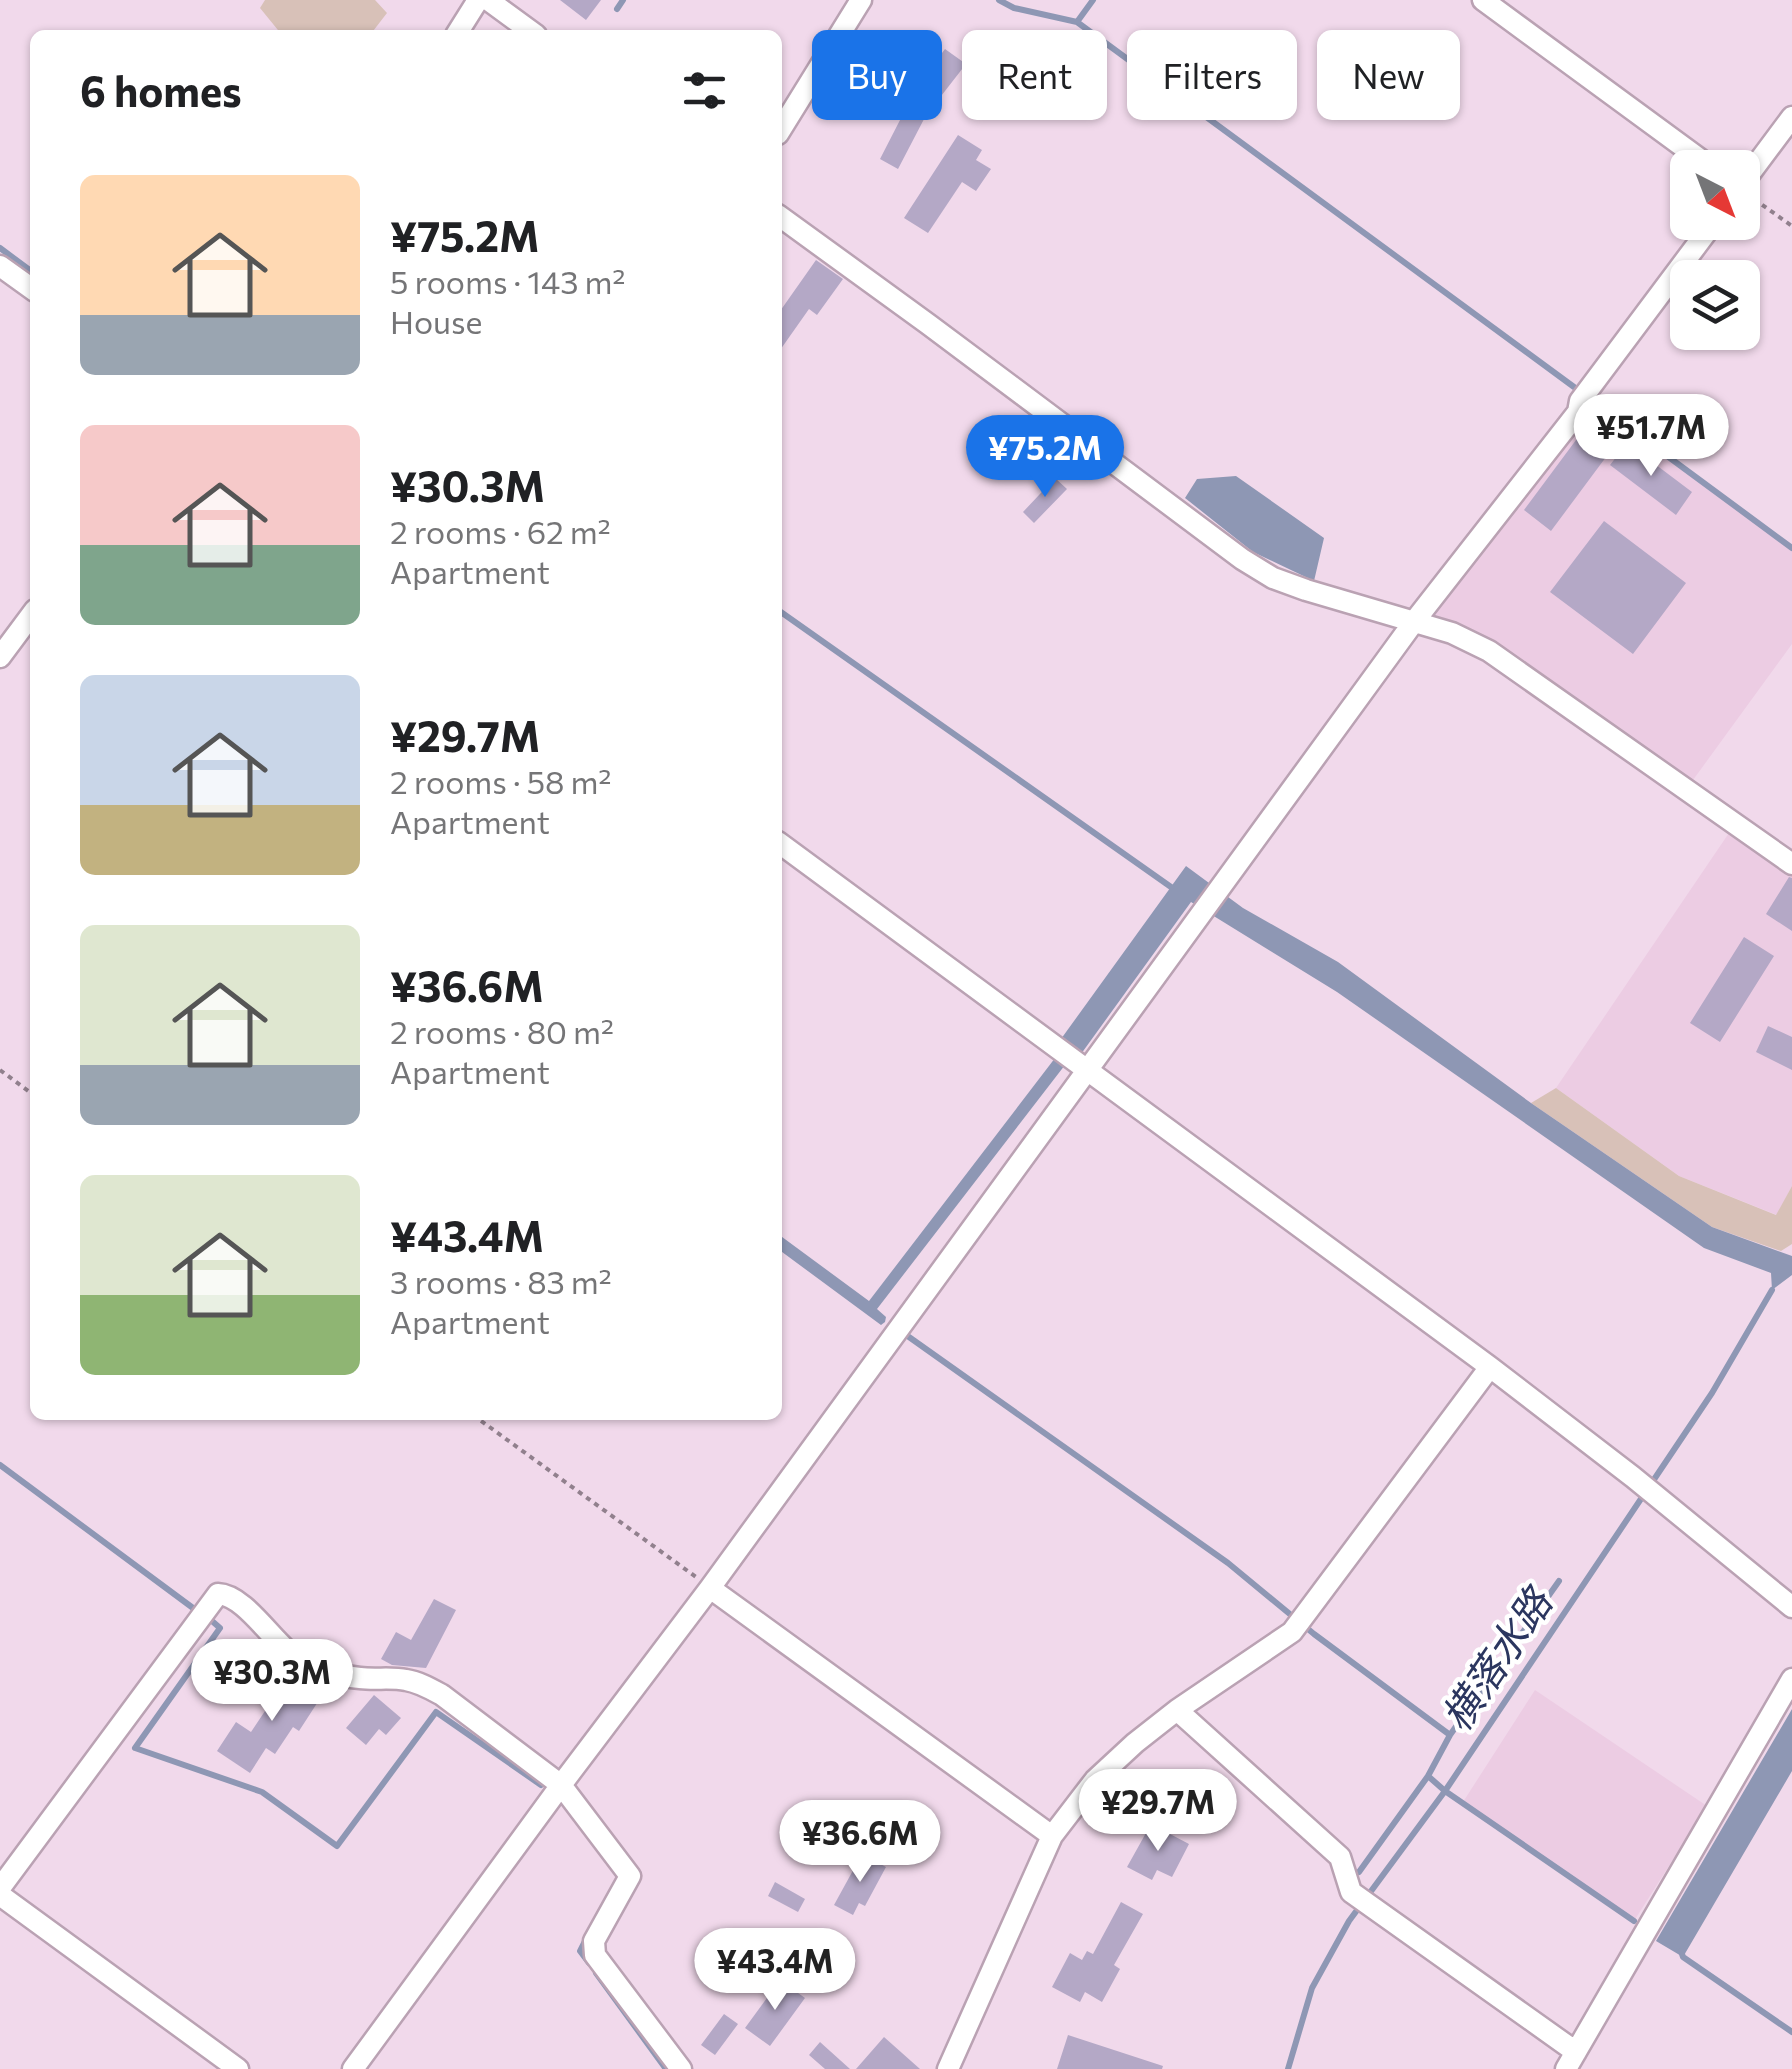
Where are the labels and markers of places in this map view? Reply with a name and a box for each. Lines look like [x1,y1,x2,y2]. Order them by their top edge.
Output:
pin: ¥51.7M [1570,394,1732,479]
pin: ¥75.2M [964,415,1126,500]
pin: ¥30.3M [191,1639,353,1724]
pin: ¥29.7M [1077,1769,1239,1854]
pin: ¥36.6M [779,1800,941,1885]
pin: ¥43.4M [694,1928,856,2013]

